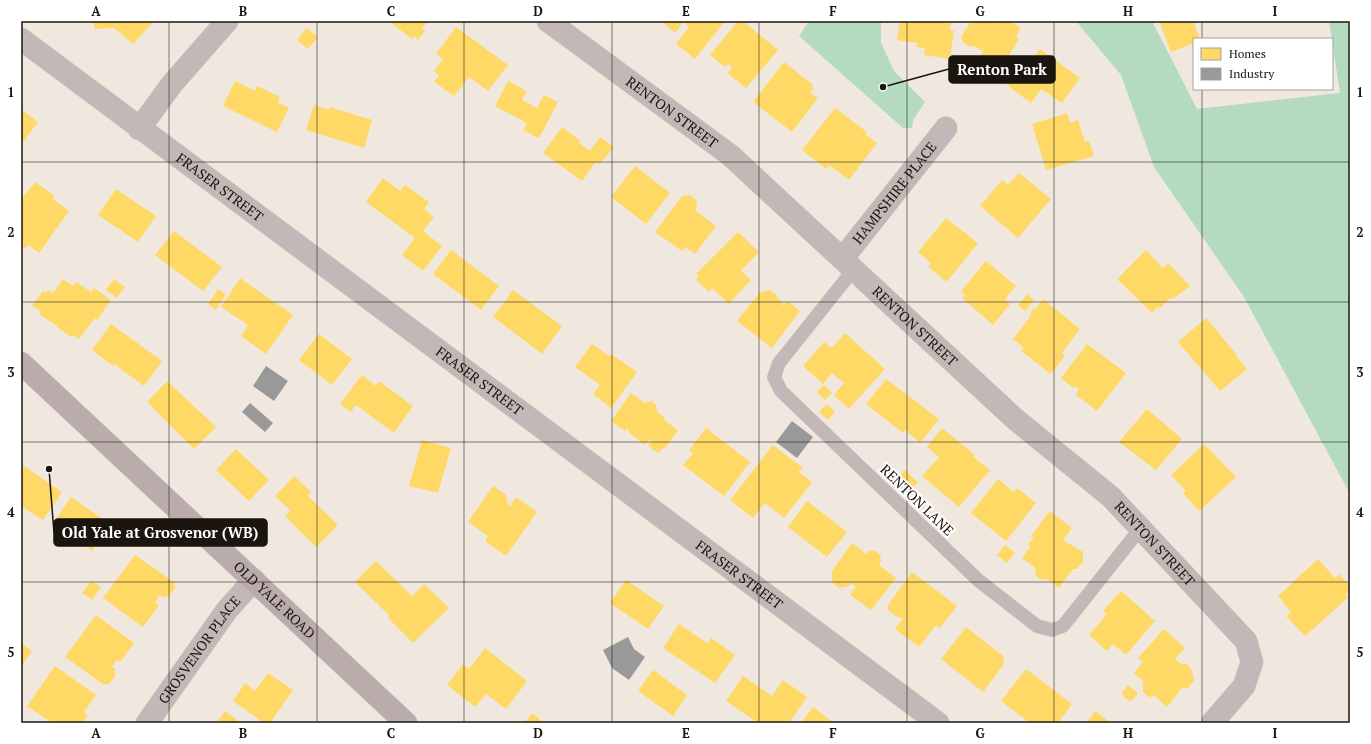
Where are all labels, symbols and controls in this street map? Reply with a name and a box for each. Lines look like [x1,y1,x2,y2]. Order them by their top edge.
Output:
text: A [91,2,101,20]
text: B [239,2,247,20]
text: C [387,2,395,20]
text: D [533,2,543,20]
text: E [682,2,690,20]
text: F [829,2,837,20]
text: G [975,2,985,20]
text: H [1123,2,1133,20]
text: I [1273,2,1278,20]
legend [1193,38,1333,90]
text: Homes [1229,46,1266,61]
callout: Renton Park [949,56,1055,83]
text: Renton Park [957,59,1047,79]
text: Industry [1229,66,1275,81]
street label: RENTON STREET [622,72,722,152]
text: 1 [7,83,15,101]
text: 1 [1356,83,1364,101]
street label: HAMPSHIRE PLACE [848,138,941,248]
street label: FRASER STREET [173,148,268,226]
text: 2 [7,223,15,241]
text: 2 [1356,223,1364,241]
street label: RENTON STREET [868,282,962,370]
street label: FRASER STREET [432,342,528,420]
text: 3 [7,363,15,381]
text: 3 [1356,363,1364,381]
street label: RENTON LANE [876,460,958,540]
street label: RENTON STREET [1111,497,1200,590]
text: 4 [7,503,15,521]
text: 4 [1356,503,1364,521]
callout: Old Yale at Grosvenor (WB) [54,519,267,546]
text: Old Yale at Grosvenor (WB) [62,522,258,542]
street label: FRASER STREET [692,536,787,613]
street label: OLD YALE ROAD [230,557,320,643]
street label: GROSVENOR PLACE [154,591,244,707]
text: 5 [7,643,15,661]
text: 5 [1356,643,1364,661]
text: A [91,724,101,742]
text: B [239,724,247,742]
text: C [387,724,395,742]
text: D [533,724,543,742]
text: E [682,724,690,742]
text: F [829,724,837,742]
text: G [975,724,985,742]
text: H [1123,724,1133,742]
text: I [1273,724,1278,742]

